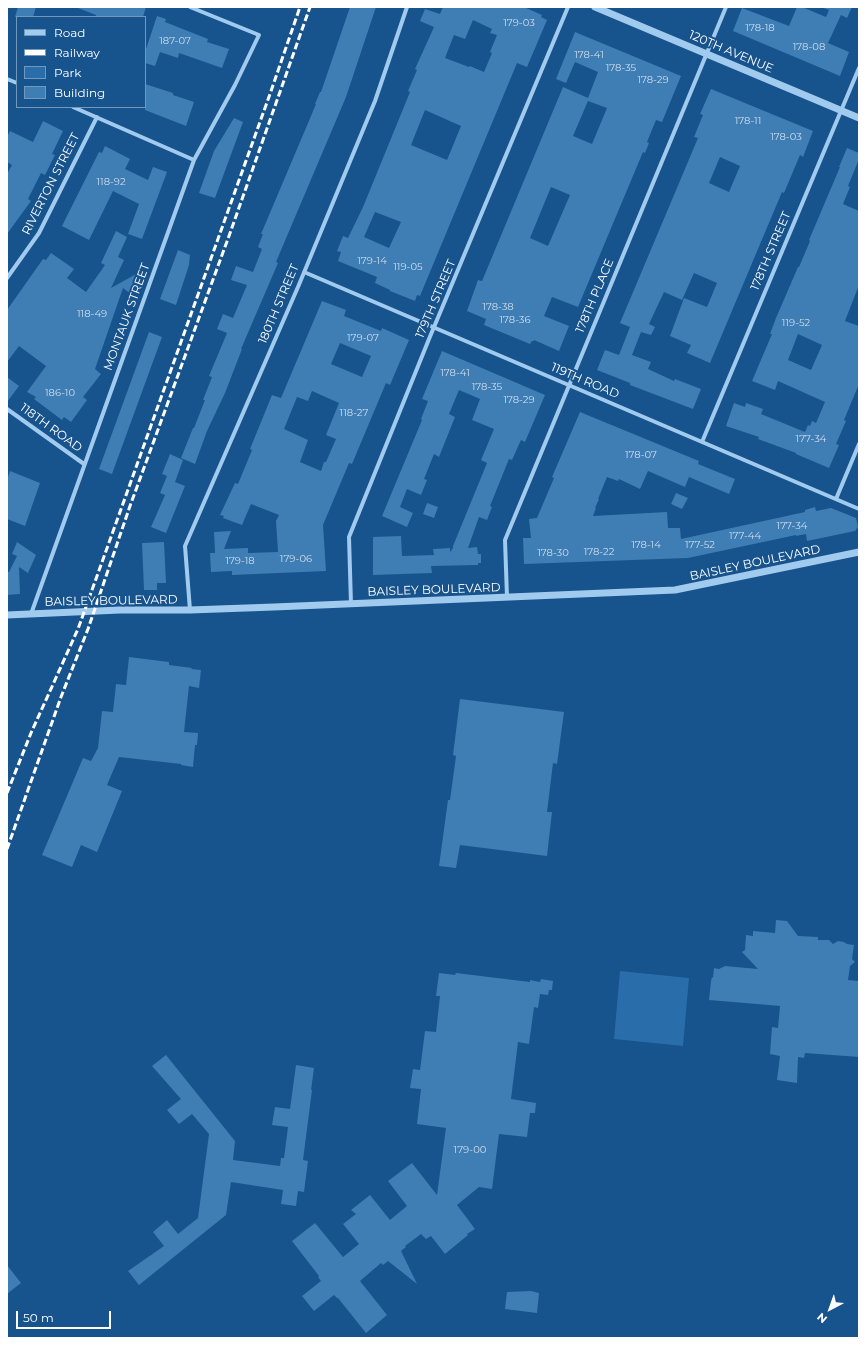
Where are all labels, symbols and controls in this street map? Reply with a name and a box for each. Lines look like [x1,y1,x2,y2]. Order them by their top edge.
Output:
legend [16,16,146,108]
house number: 179-03 [503,17,535,29]
house number: 178-18 [745,22,775,34]
text: Road [54,25,85,40]
street label: 120TH AVENUE [687,28,775,76]
house number: 187-07 [159,35,191,47]
house number: 178-08 [793,41,825,53]
text: Railway [54,45,100,60]
house number: 178-41 [574,49,604,61]
house number: 178-35 [606,62,636,74]
text: Park [54,65,81,80]
house number: 178-29 [637,74,669,86]
text: Building [54,85,105,100]
house number: 178-11 [735,115,761,127]
street label: RIVERTON STREET [19,131,83,237]
house number: 178-03 [770,131,802,143]
house number: 118-92 [96,176,126,188]
street label: 178TH STREET [748,209,794,293]
house number: 179-14 [357,255,387,267]
street label: 178TH PLACE [573,257,617,335]
street label: 179TH STREET [413,258,459,340]
street label: MONTAUK STREET [101,261,153,373]
house number: 119-05 [393,261,423,273]
street label: 180TH STREET [256,262,302,346]
house number: 178-38 [482,301,514,313]
house number: 118-49 [77,308,107,320]
house number: 178-36 [499,314,531,326]
house number: 119-52 [782,317,810,329]
house number: 179-07 [347,332,379,344]
street label: 119TH ROAD [549,360,621,402]
house number: 178-41 [440,367,470,379]
house number: 178-35 [472,381,502,393]
house number: 186-10 [45,387,75,399]
house number: 178-29 [503,394,535,406]
street label: 118TH ROAD [17,401,85,455]
house number: 118-27 [340,407,368,419]
house number: 177-34 [796,433,826,445]
house number: 178-07 [625,449,657,461]
house number: 177-34 [777,520,807,532]
house number: 177-44 [729,530,761,542]
house number: 178-14 [631,539,661,551]
house number: 177-52 [685,539,715,551]
street label: BAISLEY BOULEVARD [688,542,822,584]
house number: 178-22 [584,546,614,558]
house number: 178-30 [537,547,569,559]
house number: 179-06 [280,553,312,565]
house number: 179-18 [225,555,255,567]
street label: BAISLEY BOULEVARD [367,580,501,600]
street label: BAISLEY BOULEVARD [44,593,178,609]
house number: 179-00 [454,1144,486,1156]
north arrow [810,1289,850,1329]
scale bar [18,1303,113,1329]
text: 50 m [23,1310,54,1325]
text: N [814,1310,830,1326]

